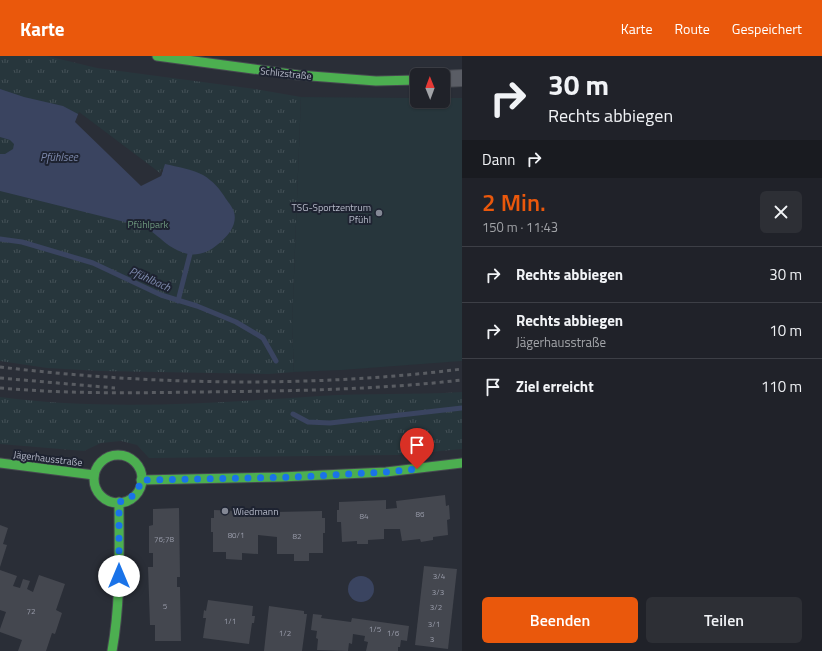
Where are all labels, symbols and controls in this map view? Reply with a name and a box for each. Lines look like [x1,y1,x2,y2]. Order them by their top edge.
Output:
text: Karte [20,14,65,43]
text: Karte [621,18,653,39]
text: Route [675,18,710,39]
text: Gespeichert [732,18,802,39]
street label: Schlizstraße [259,63,312,84]
text: 30 m [548,63,609,106]
north arrow [410,68,450,108]
map controls [410,68,450,108]
icon: right [482,72,534,124]
text: Rechts abbiegen [548,102,673,129]
text: Dann [482,148,515,171]
icon: right [523,148,545,170]
water label: Pfühlsee [40,149,79,165]
text: 2 Min. [482,184,546,220]
button: close [760,191,802,233]
place label: TSG-Sportzentrum Pfühl [292,200,371,227]
marker: TSG-Sportzentrum Pfühl [374,208,384,218]
park label: Pfühlpark [128,217,169,232]
text: 150 m · 11:43 [482,217,558,237]
water label: Pfühlbach [127,263,174,295]
text: Rechts abbiegen [516,263,623,286]
text: 30 m [769,263,802,286]
icon: right [482,264,504,286]
text: Rechts abbiegen [516,309,623,332]
text: 10 m [769,319,802,342]
icon: right [482,320,504,342]
text: Jägerhausstraße [516,332,606,352]
text: Ziel erreicht [516,375,594,398]
text: 110 m [761,375,802,398]
icon: arrive [482,376,504,398]
pin [400,428,434,469]
icon: arrive [406,434,428,456]
street label: Jägerhausstraße [13,447,83,470]
place label: Wiedmann [233,504,279,519]
marker: Wiedmann [220,506,230,516]
house number: 86 [416,508,425,520]
house number: 84 [360,510,369,522]
house number: 80/1 [228,529,244,541]
house number: 82 [293,530,301,542]
house number: 76;78 [154,533,174,545]
position arrow [98,555,140,597]
house number: 3/4 [433,570,446,582]
house number: 3/3 [432,586,444,598]
button: Beenden [482,597,638,643]
button: Teilen [646,597,802,643]
house number: 5 [163,600,168,612]
house number: 3/2 [430,601,442,613]
house number: 72 [27,605,35,617]
house number: 1/1 [224,615,236,627]
house number: 3/1 [428,618,440,630]
house number: 1/5 [369,623,382,635]
house number: 1/2 [279,627,291,639]
house number: 1/6 [387,627,400,639]
house number: 3 [430,633,434,645]

